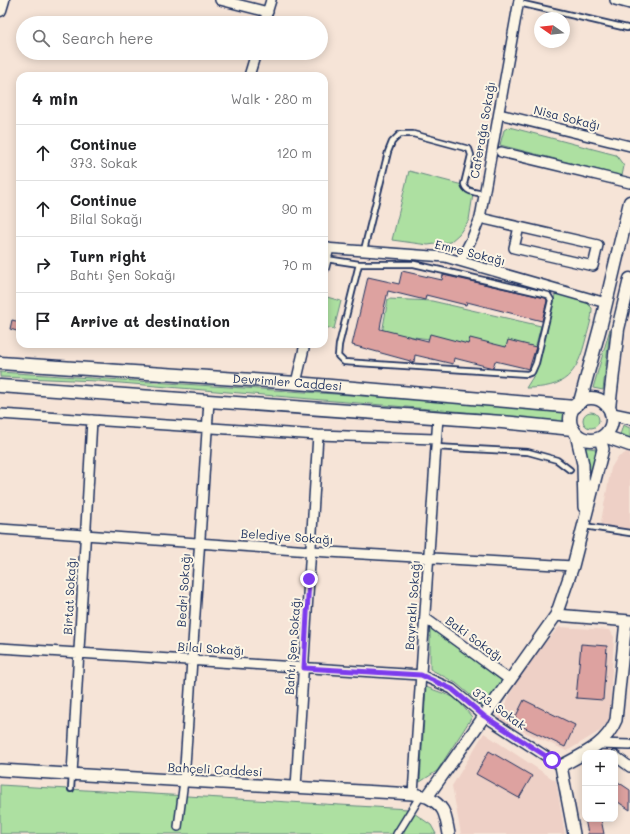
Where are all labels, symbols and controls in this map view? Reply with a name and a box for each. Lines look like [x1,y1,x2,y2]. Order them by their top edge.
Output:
north arrow [534,12,570,48]
search box [16,16,328,60]
icon: search [30,27,52,49]
text: Search here [62,28,153,48]
street label: Caferağa Sokağı [466,80,498,180]
text: 4 min [32,87,78,109]
text: Walk · 280 m [231,90,312,107]
street label: Nisa Sokağı [532,101,602,133]
text: Continue [70,134,137,154]
icon: ahead [32,142,54,164]
text: 120 m [276,144,312,161]
text: 373. Sokak [70,154,137,171]
text: Continue [70,190,137,210]
icon: ahead [32,198,54,220]
text: 90 m [282,200,312,217]
text: Bilal Sokağı [70,210,143,227]
street label: Emre Sokağı [433,236,507,269]
text: Turn right [70,246,147,266]
icon: right [32,254,54,276]
text: 70 m [282,256,312,273]
text: Bahtı Şen Sokağı [70,266,176,283]
icon: arrive [32,310,54,332]
text: Arrive at destination [70,311,230,331]
street label: Devrimler Caddesi [232,370,343,394]
street label: Belediye Sokağı [240,525,334,547]
street label: Bedri Sokağı [172,552,194,628]
street label: Birtat Sokağı [59,557,79,635]
street label: Bayraklı Sokağı [401,559,423,650]
route end [300,570,318,588]
street label: Bahtı Şen Sokağı [281,597,303,695]
street label: Baki Sokağı [443,612,506,664]
street label: Bilal Sokağı [177,638,245,658]
street label: 373. Sokak [470,683,529,733]
map controls [582,750,618,822]
button: + [582,750,618,786]
route start [543,751,561,769]
street label: Bahçeli Caddesi [167,759,263,779]
button: − [582,786,618,822]

